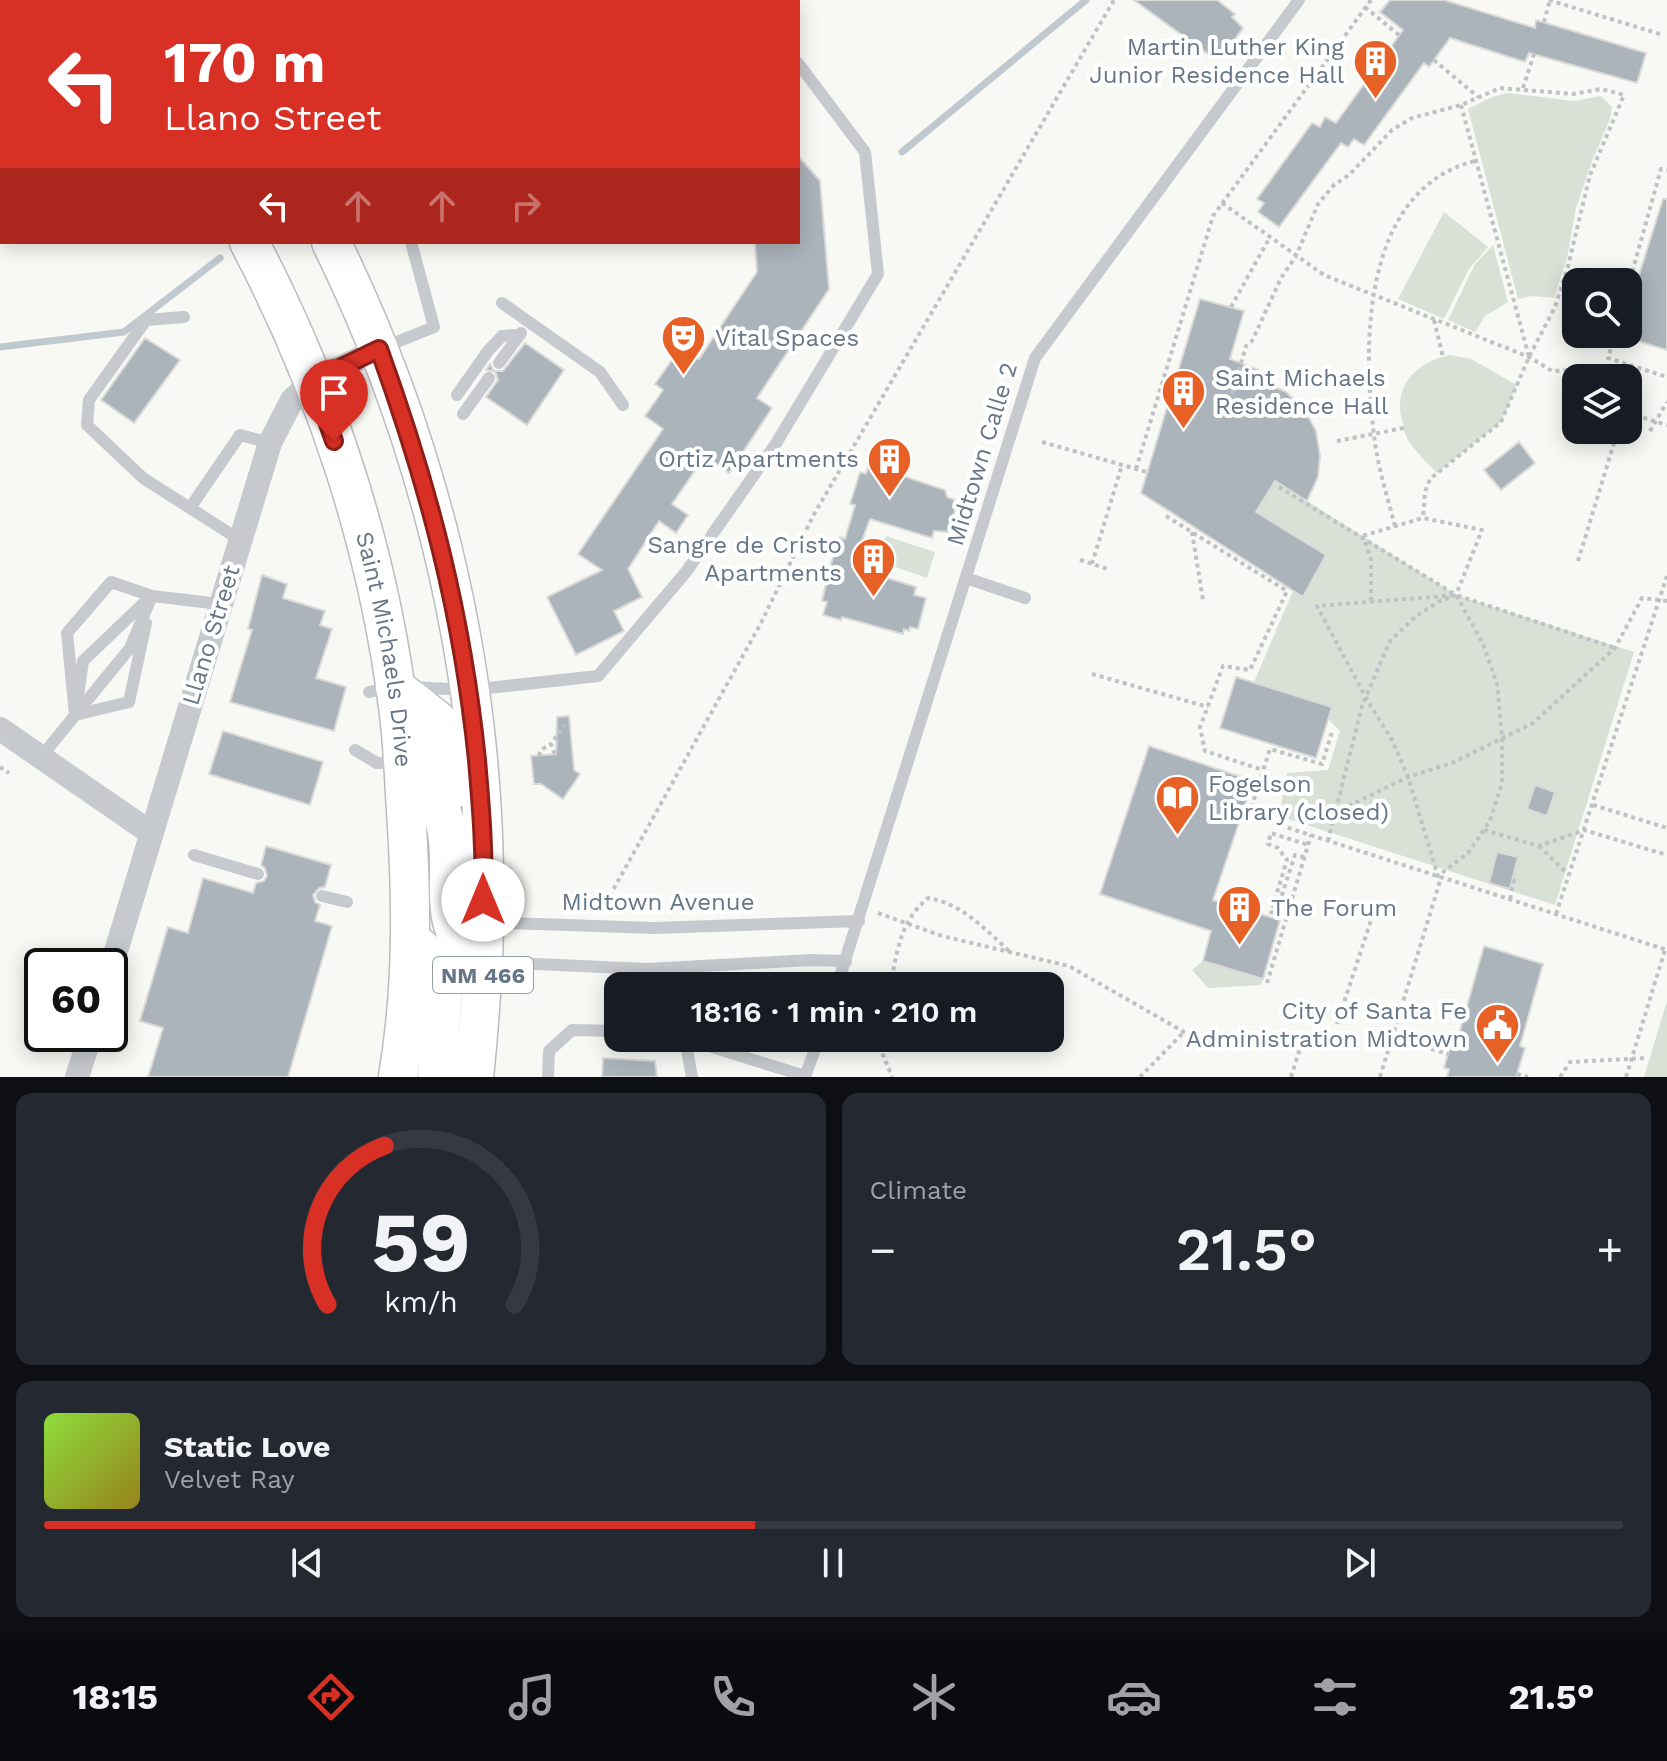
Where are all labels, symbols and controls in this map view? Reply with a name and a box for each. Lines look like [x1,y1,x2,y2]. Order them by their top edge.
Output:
text: 170 m [164,30,326,96]
icon: left [32,32,136,136]
place label: Martin Luther King Junior Residence Hall [1089,33,1345,89]
building icon: Martin Luther King Junior Residence Hall [1351,37,1399,100]
text: Llano Street [164,97,381,139]
icon: left [252,184,296,228]
icon: ahead [336,184,380,228]
icon: ahead [420,184,464,228]
icon: right [504,184,548,228]
map controls [1562,268,1642,444]
button: search [1562,268,1642,348]
theatre icon: Vital Spaces [660,314,708,377]
place label: Vital Spaces [715,324,859,352]
pin [300,359,368,441]
street label: Midtown Calle 2 [941,359,1023,549]
place label: Saint Michaels Residence Hall [1215,364,1389,420]
button: layers [1562,364,1642,444]
building icon: Saint Michaels Residence Hall [1160,368,1208,431]
icon: arrive [312,371,356,415]
building icon: Ortiz Apartments [866,435,914,498]
place label: Ortiz Apartments [658,445,859,473]
street label: Saint Michaels Drive [350,529,418,768]
place label: Sangre de Cristo Apartments [647,531,842,587]
building icon: Sangre de Cristo Apartments [849,535,897,598]
street label: Llano Street [176,562,246,708]
place label: Fogelson Library (closed) [1208,770,1389,826]
library icon: Fogelson Library (closed) [1153,774,1201,837]
position arrow [441,858,525,942]
building icon: The Forum [1216,884,1264,947]
street label: Midtown Avenue [561,888,755,916]
place label: The Forum [1271,894,1397,922]
speed limit sign: 60 [24,948,128,1052]
road number: NM 466 [433,957,533,993]
text: 18:16 · 1 min · 210 m [691,994,977,1029]
place label: City of Santa Fe Administration Midtown [1186,997,1467,1053]
public building icon: City of Santa Fe Administration Midtown [1474,1001,1522,1064]
text: Climate [870,1175,967,1205]
text: 59 [371,1194,471,1291]
text: 21.5° [1176,1214,1317,1285]
text: − [870,1224,896,1276]
text: + [1596,1224,1623,1276]
text: km/h [384,1285,458,1319]
text: Static Love [164,1429,330,1464]
text: Velvet Ray [164,1464,295,1494]
icon: previous [285,1541,329,1585]
icon: pause [811,1541,855,1585]
icon: next [1338,1541,1382,1585]
icon: directions [303,1669,359,1725]
icon: music [504,1669,560,1725]
icon: phone [705,1669,761,1725]
icon: climate [906,1669,962,1725]
icon: car [1106,1669,1162,1725]
icon: filters [1307,1669,1363,1725]
text: 18:15 [72,1676,158,1718]
text: 21.5° [1508,1676,1595,1718]

